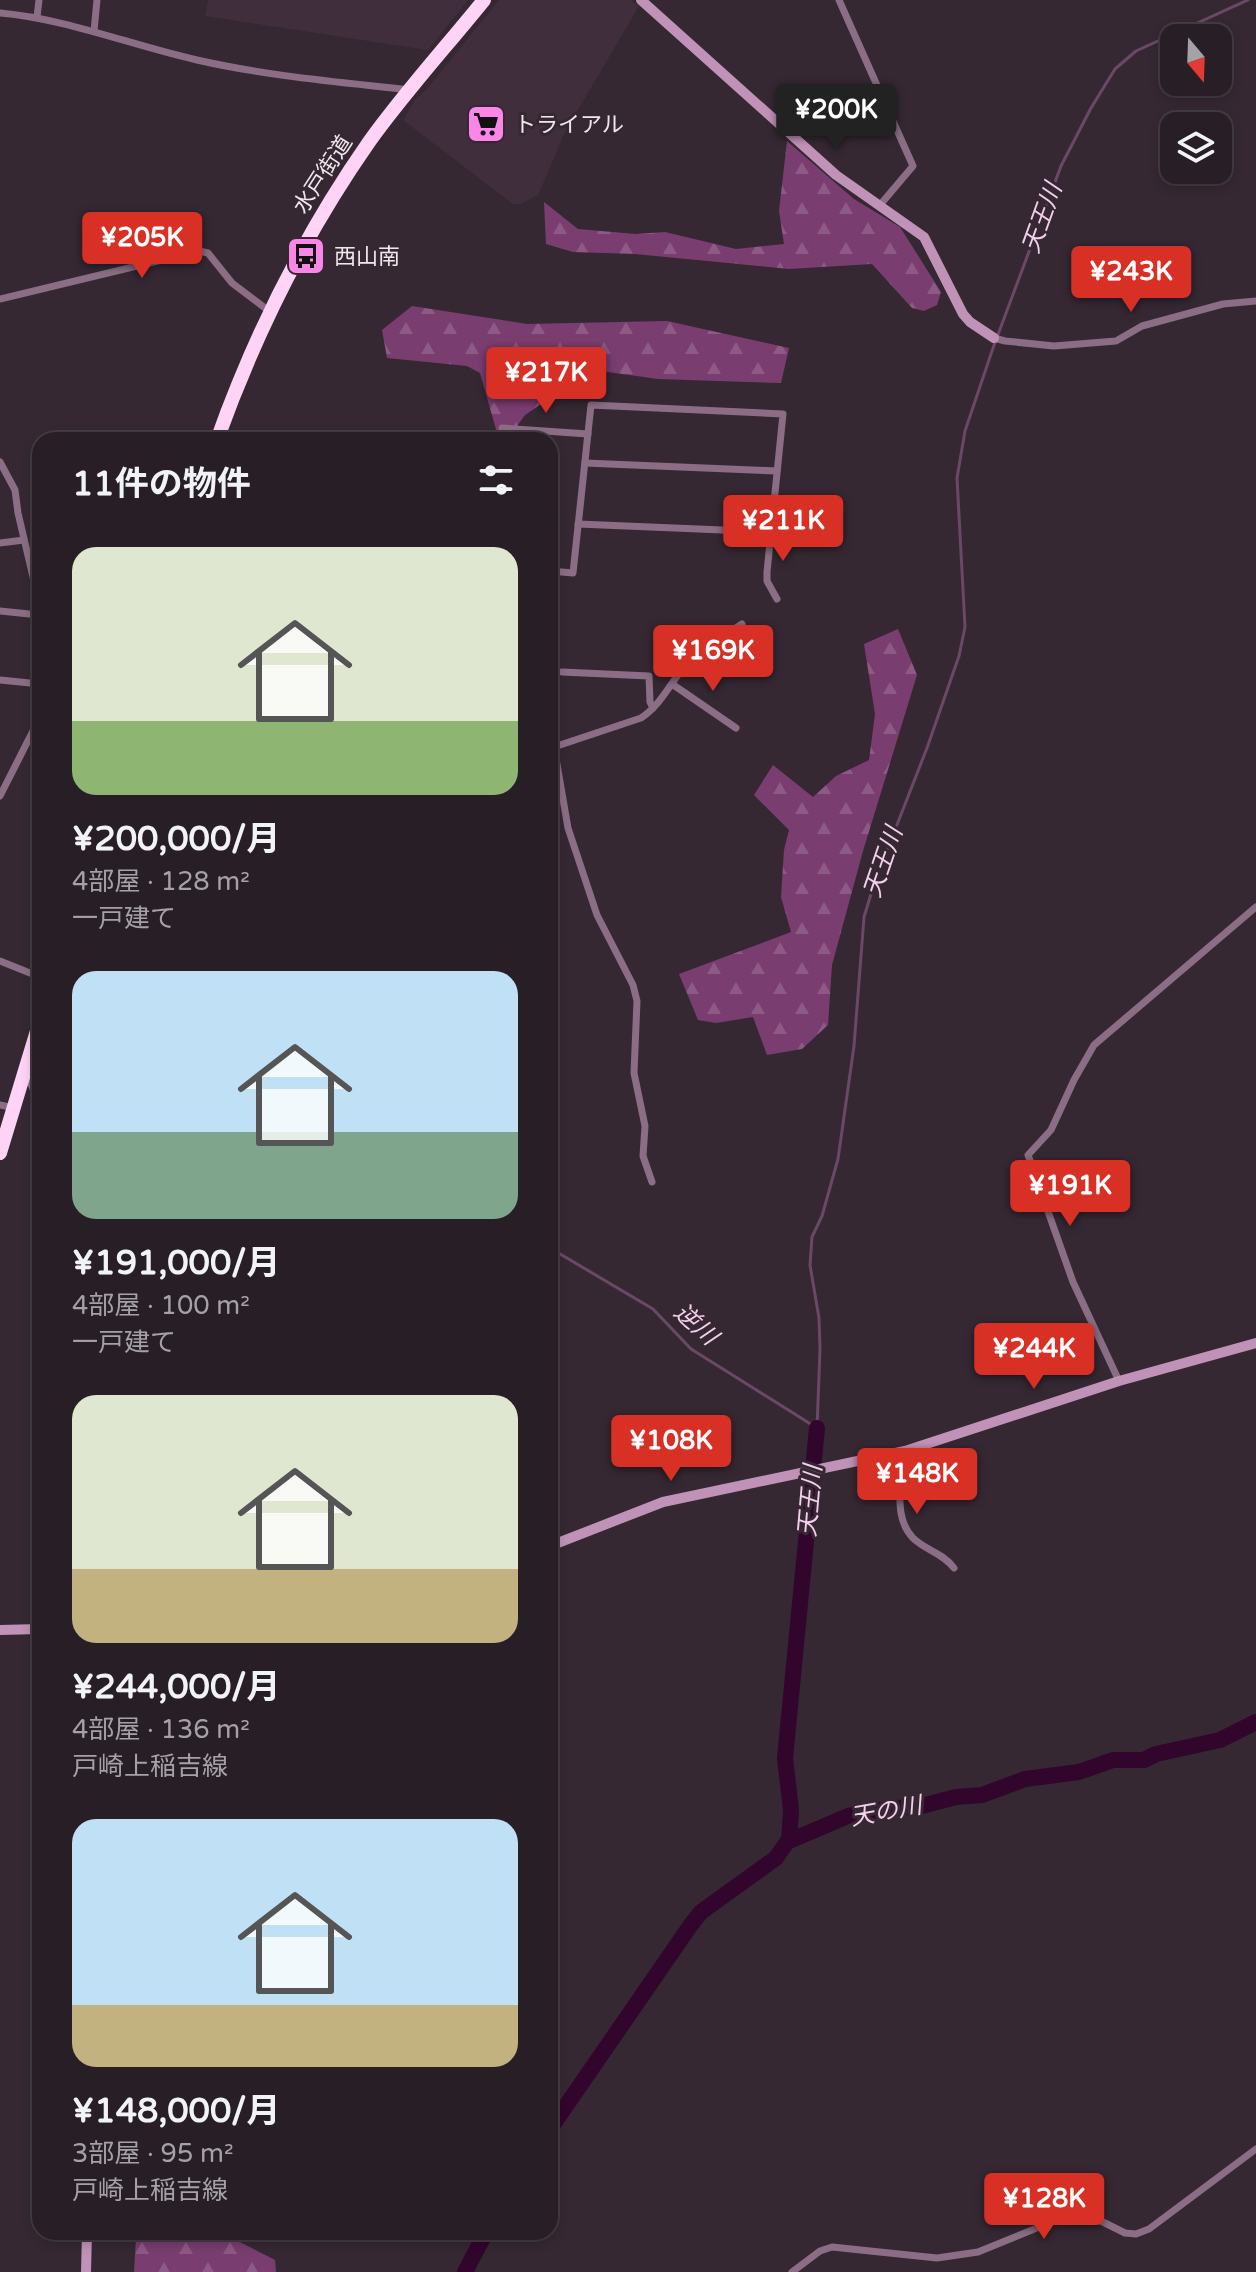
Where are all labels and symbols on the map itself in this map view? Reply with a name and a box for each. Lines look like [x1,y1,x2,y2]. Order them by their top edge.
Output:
north arrow [1160,24,1232,96]
pin: ¥200K [780,84,892,152]
supermarket icon: トライアル [465,103,507,145]
place label: トライアル [514,112,624,138]
street label: 水戸街道 [288,131,358,219]
water label: 天王川 [1017,177,1069,257]
pin: ¥205K [86,212,198,280]
bus stop icon: 西山南 [285,235,327,277]
place label: 西山南 [334,244,400,270]
pin: ¥243K [1075,246,1187,314]
pin: ¥217K [490,347,602,415]
pin: ¥211K [727,495,839,563]
pin: ¥169K [657,625,769,693]
water label: 天王川 [858,821,910,901]
pin: ¥191K [1014,1160,1126,1228]
water label: 逆川 [668,1298,725,1353]
pin: ¥244K [978,1323,1090,1391]
pin: ¥108K [615,1415,727,1483]
pin: ¥148K [861,1448,973,1516]
water label: 天王川 [793,1461,828,1538]
water label: 天の川 [848,1790,927,1832]
pin: ¥128K [988,2173,1100,2241]

